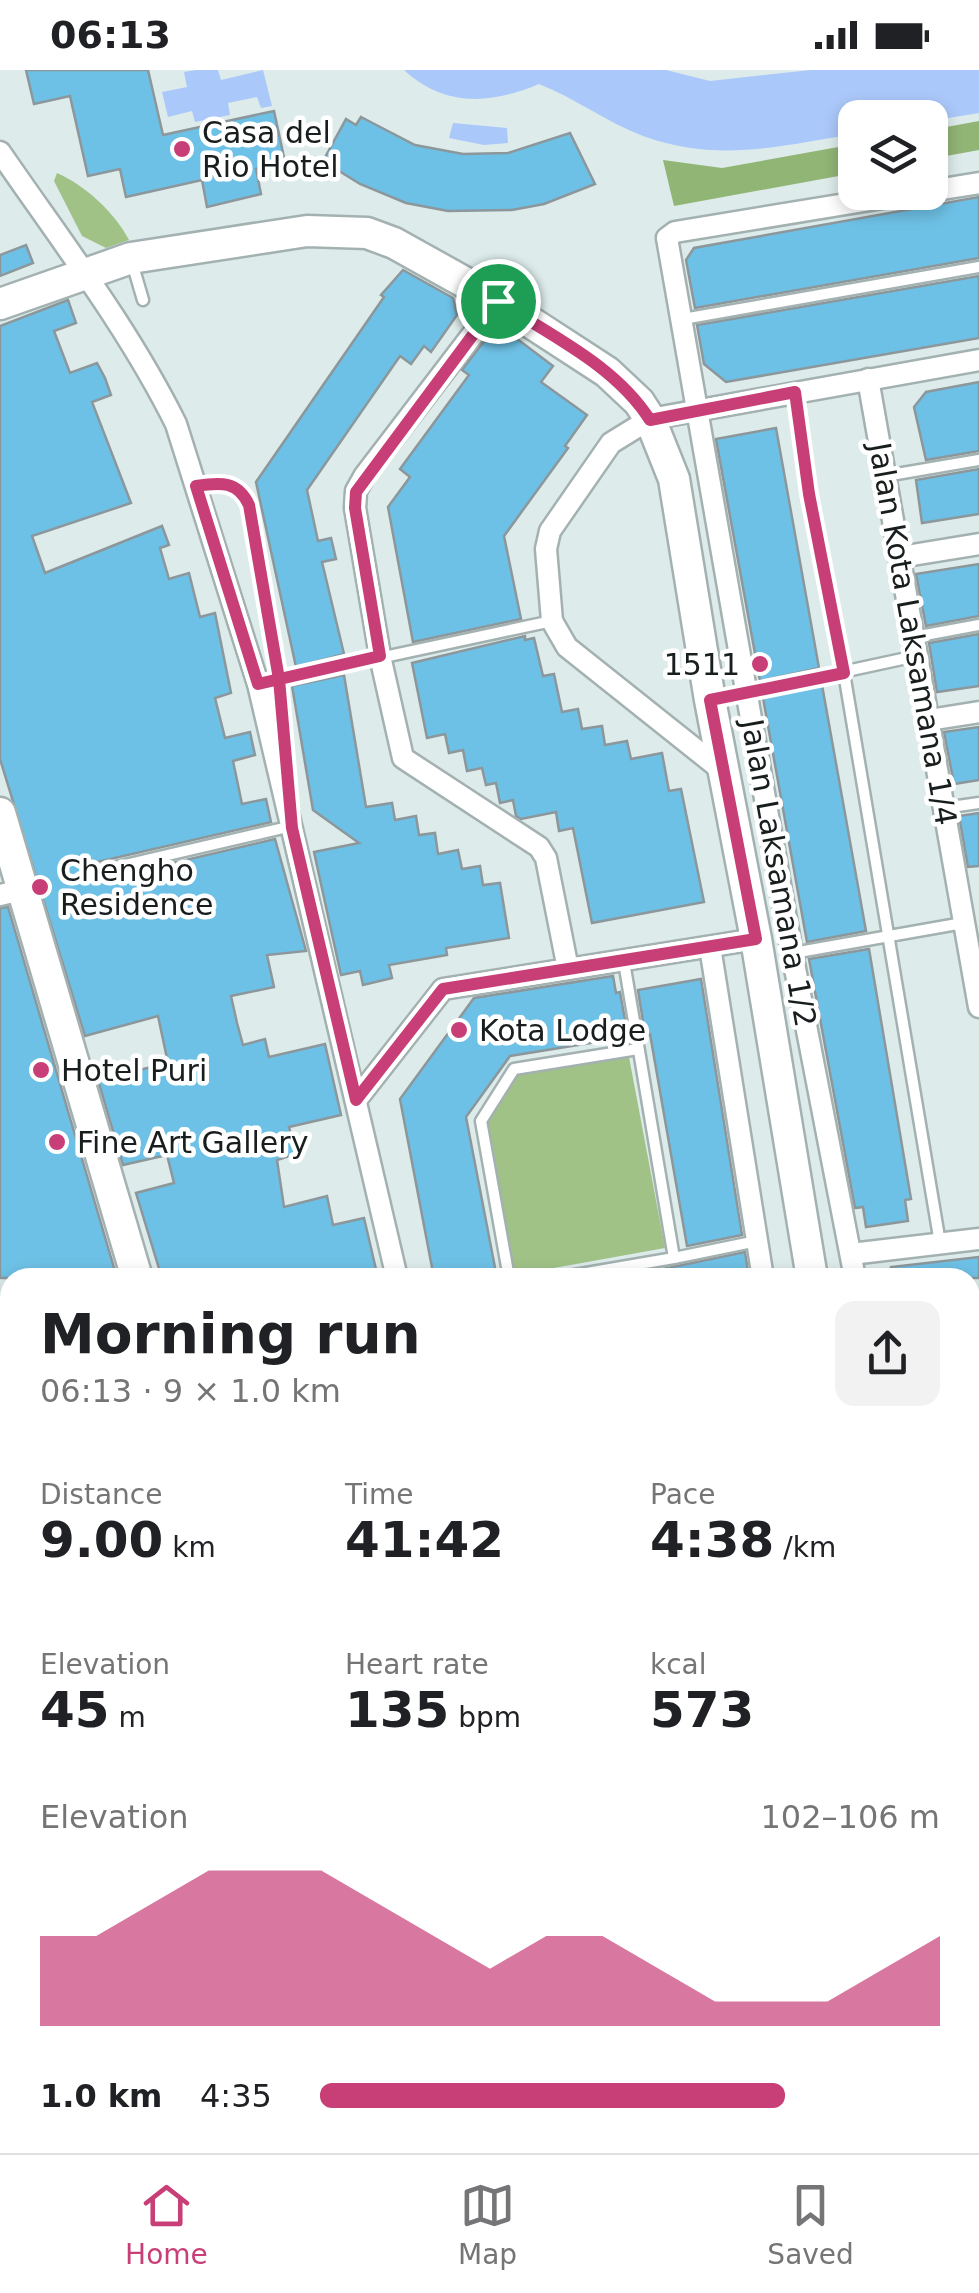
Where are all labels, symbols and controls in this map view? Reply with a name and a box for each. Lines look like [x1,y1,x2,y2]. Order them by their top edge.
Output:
text: 06:13 [50,13,171,57]
map controls [838,100,948,210]
button: layers [838,100,948,210]
place label: Casa del Rio Hotel [202,115,339,184]
marker: Casa del Rio Hotel [171,138,193,160]
pin [456,259,541,344]
icon: arrive [471,274,526,329]
street label: Jalan Kota Laksamana 1/4 [862,438,964,828]
place label: 1511 [664,647,740,682]
marker: 1511 [749,653,771,675]
street label: Jalan Laksamana 1/2 [734,714,823,1030]
place label: Chengho Residence [60,853,213,922]
marker: Chengho Residence [29,876,51,898]
place label: Kota Lodge [479,1013,646,1048]
marker: Kota Lodge [448,1019,470,1041]
place label: Hotel Puri [61,1053,207,1088]
marker: Hotel Puri [30,1059,52,1081]
place label: Fine Art Gallery [77,1125,308,1160]
marker: Fine Art Gallery [46,1131,68,1153]
button: share [835,1301,940,1406]
text: Morning run [40,1302,421,1366]
text: 06:13 · 9 × 1.0 km [40,1372,341,1410]
text: Distance [40,1478,162,1511]
text: Time [345,1478,414,1511]
text: Pace [650,1478,715,1511]
text: 9.00 [40,1511,163,1569]
text: 41:42 [345,1511,504,1569]
text: 4:38 [650,1511,774,1569]
text: km [163,1531,216,1564]
text: /km [774,1531,836,1564]
text: Elevation [40,1648,170,1681]
text: Heart rate [345,1648,489,1681]
text: kcal [650,1648,707,1681]
text: 45 [40,1681,110,1739]
text: 135 [345,1681,449,1739]
text: 573 [650,1681,754,1739]
text: m [110,1701,146,1734]
text: bpm [449,1701,521,1734]
text: Elevation [40,1798,189,1836]
text: 102–106 m [761,1798,940,1836]
text: 1.0 km [40,2077,162,2115]
text: 4:35 [200,2077,272,2115]
tab: Home [125,2178,208,2271]
tab: Map [458,2178,517,2271]
tab: Saved [767,2178,854,2271]

